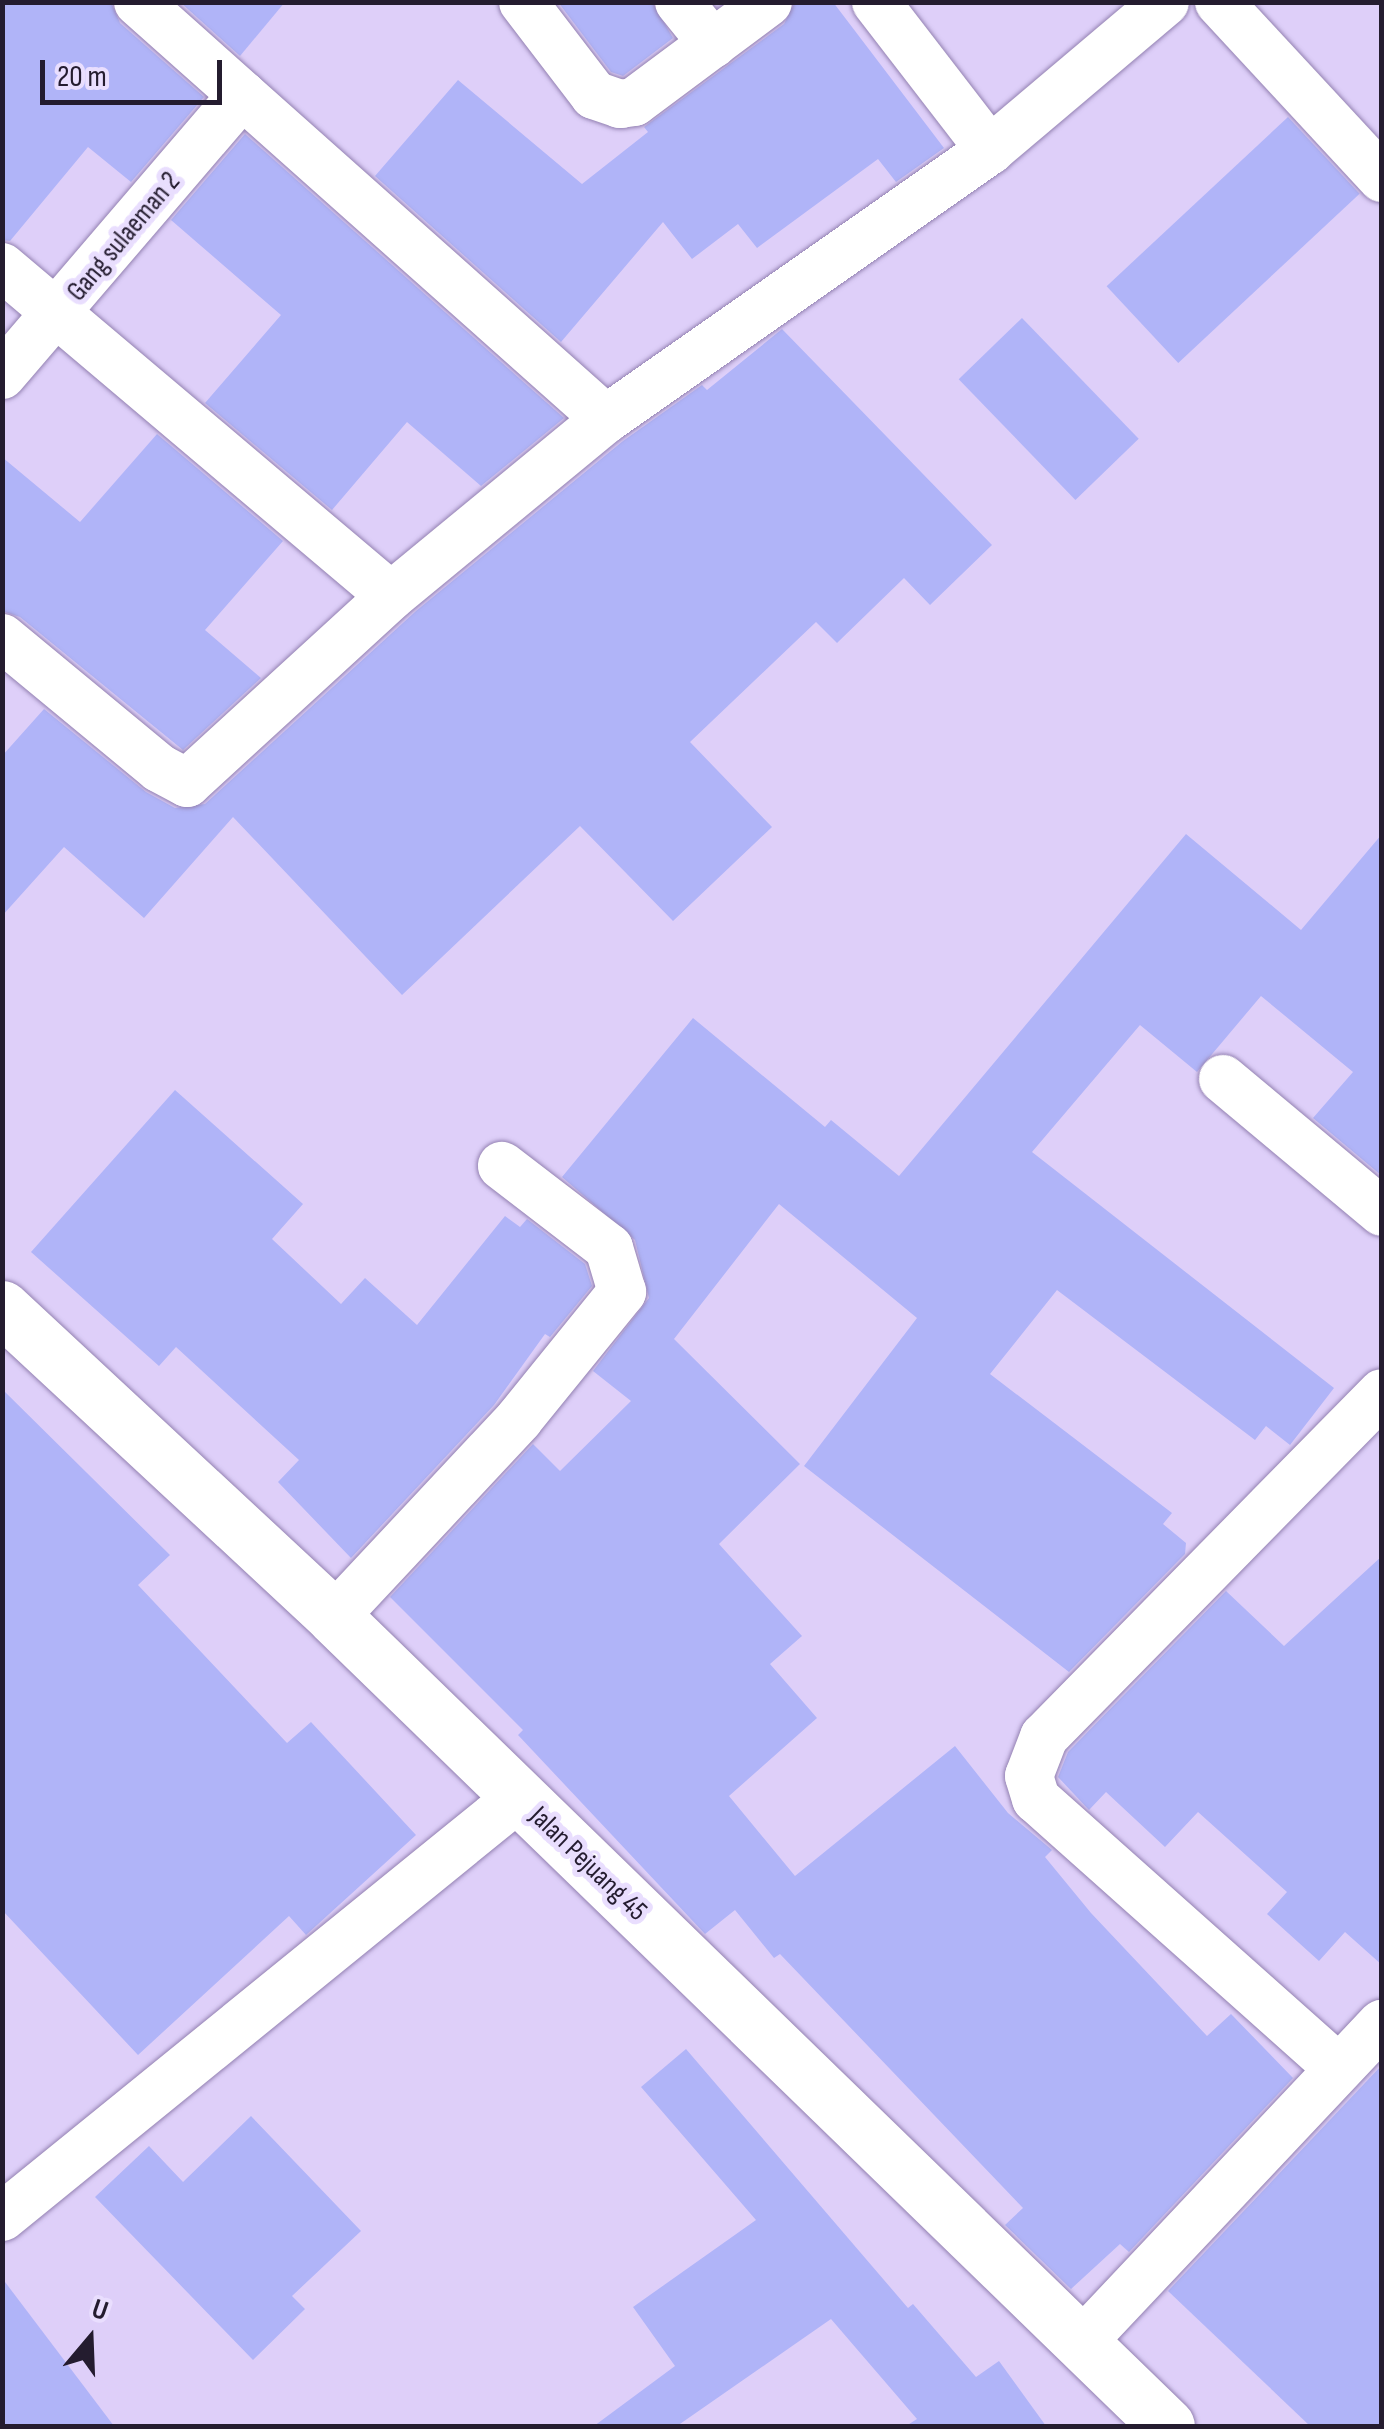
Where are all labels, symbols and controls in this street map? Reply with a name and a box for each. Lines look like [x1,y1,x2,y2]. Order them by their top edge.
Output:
scale bar [45,40,228,102]
text: 20 m [57,59,107,95]
street label: Gang sulaeman 2 [60,166,188,308]
street label: Jalan Pejuang 45 [522,1800,654,1928]
north arrow [40,2289,140,2389]
text: U [88,2292,112,2328]

